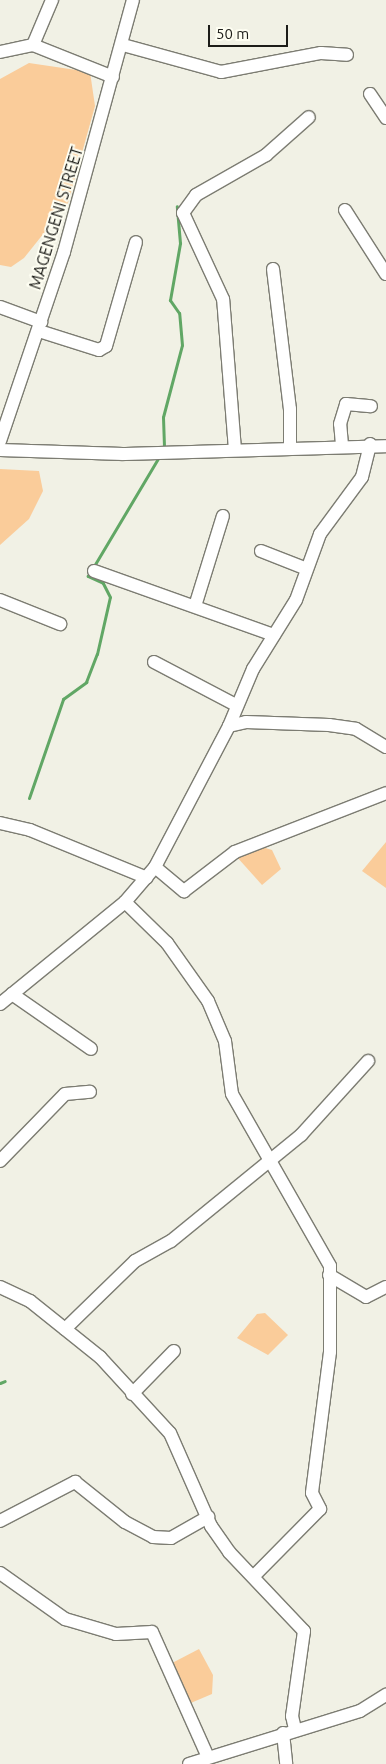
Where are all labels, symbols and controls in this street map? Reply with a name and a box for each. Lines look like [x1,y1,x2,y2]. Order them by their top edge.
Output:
scale bar [211,15,291,47]
text: 50 m [216,25,249,42]
street label: MAGENGENI STREET [25,144,87,292]

